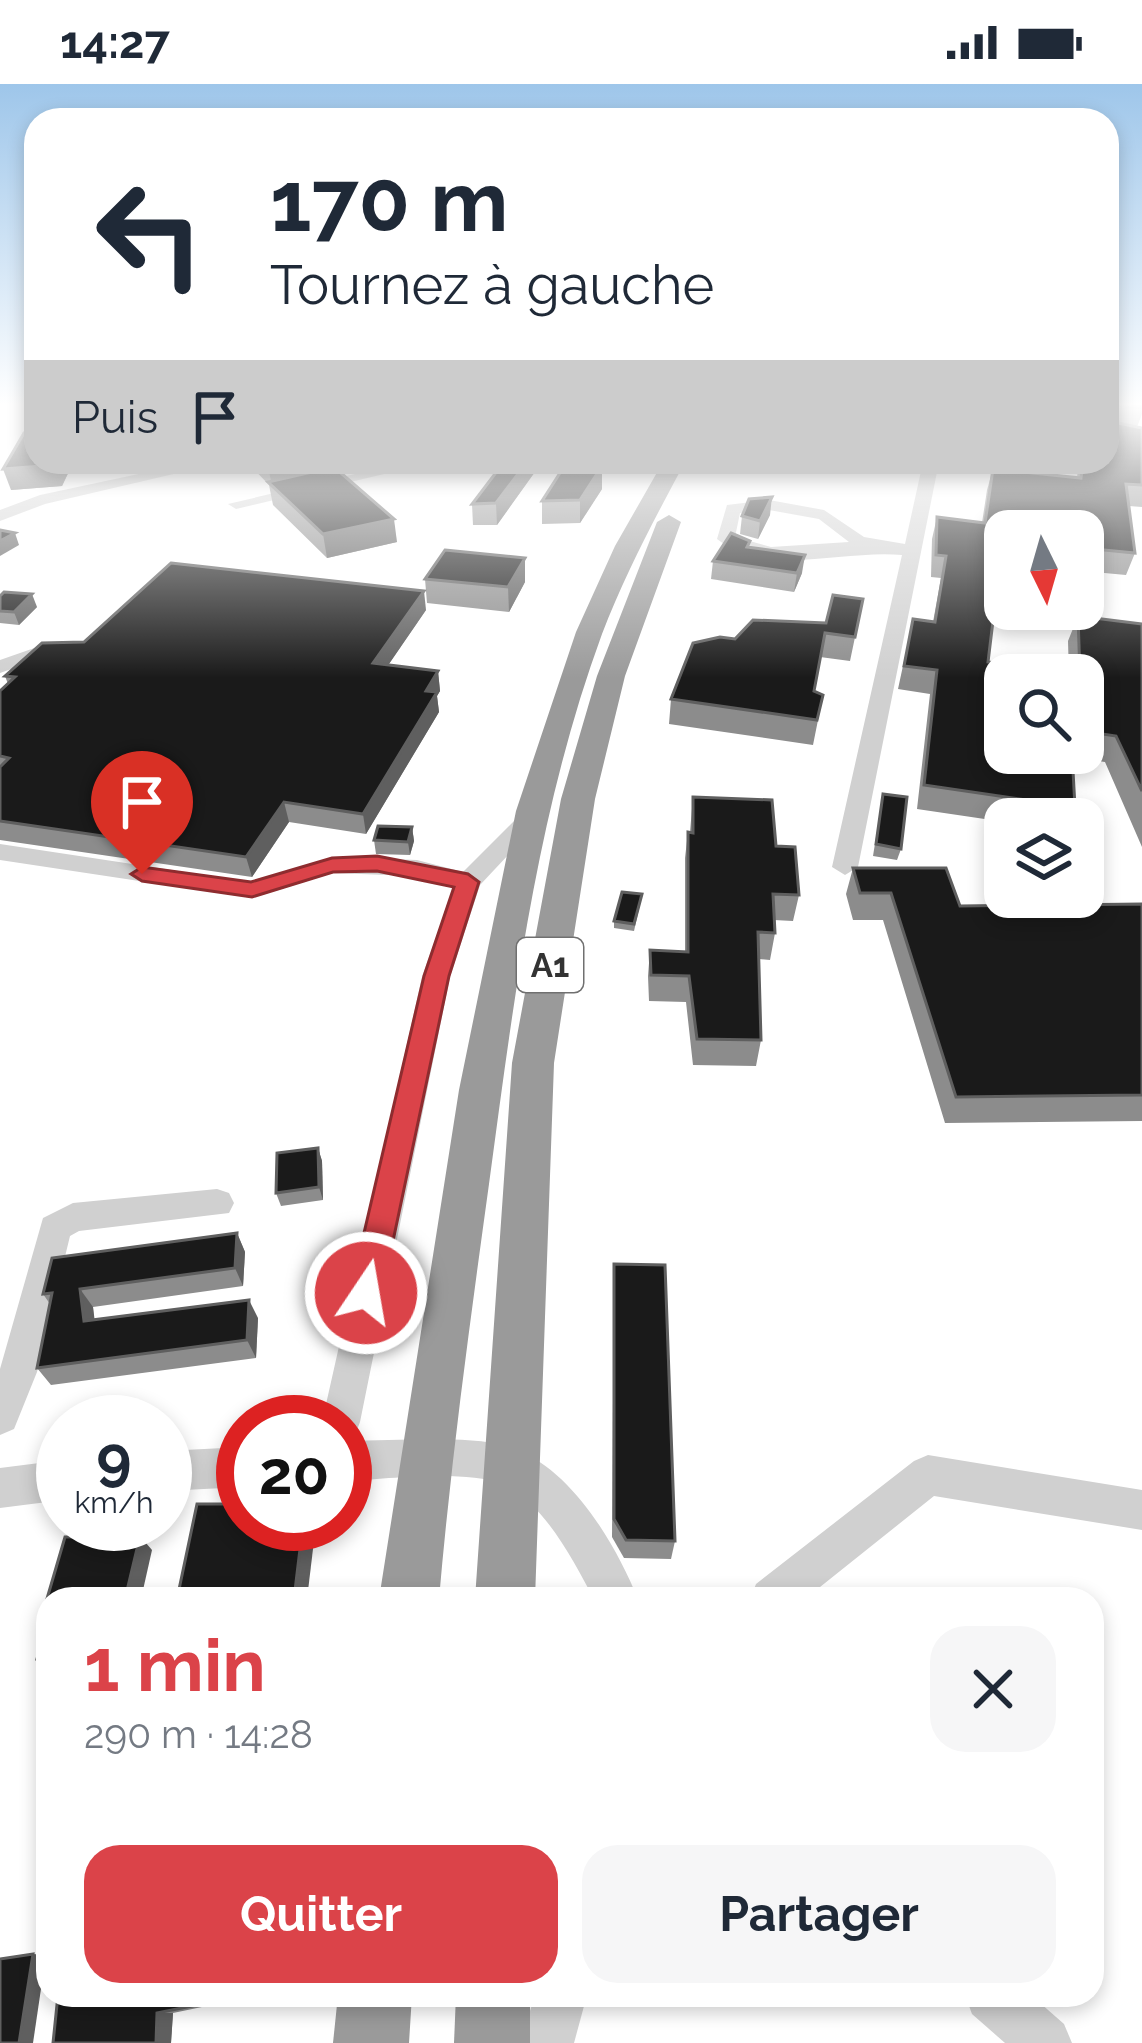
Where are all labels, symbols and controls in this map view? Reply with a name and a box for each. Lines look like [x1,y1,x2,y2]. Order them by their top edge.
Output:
text: 14:27 [60,16,170,69]
text: 170 m [270,152,509,251]
icon: left [72,156,228,312]
text: Tournez à gauche [270,253,714,317]
icon: arrive [182,384,248,450]
text: Puis [72,391,158,444]
north arrow [984,510,1104,630]
map controls [984,510,1104,918]
button: search [984,654,1104,774]
pin [91,751,193,874]
icon: arrive [109,769,175,835]
button: layers [984,798,1104,918]
road number: A1 [517,938,583,992]
position arrow [303,1230,429,1356]
speed limit sign: 20 [216,1395,372,1551]
text: 9 [96,1423,132,1493]
text: km/h [74,1485,154,1520]
text: 1 min [84,1623,266,1708]
button: close [930,1626,1056,1752]
text: 290 m · 14:28 [84,1711,313,1757]
button: Quitter [84,1845,558,1983]
button: Partager [582,1845,1056,1983]

